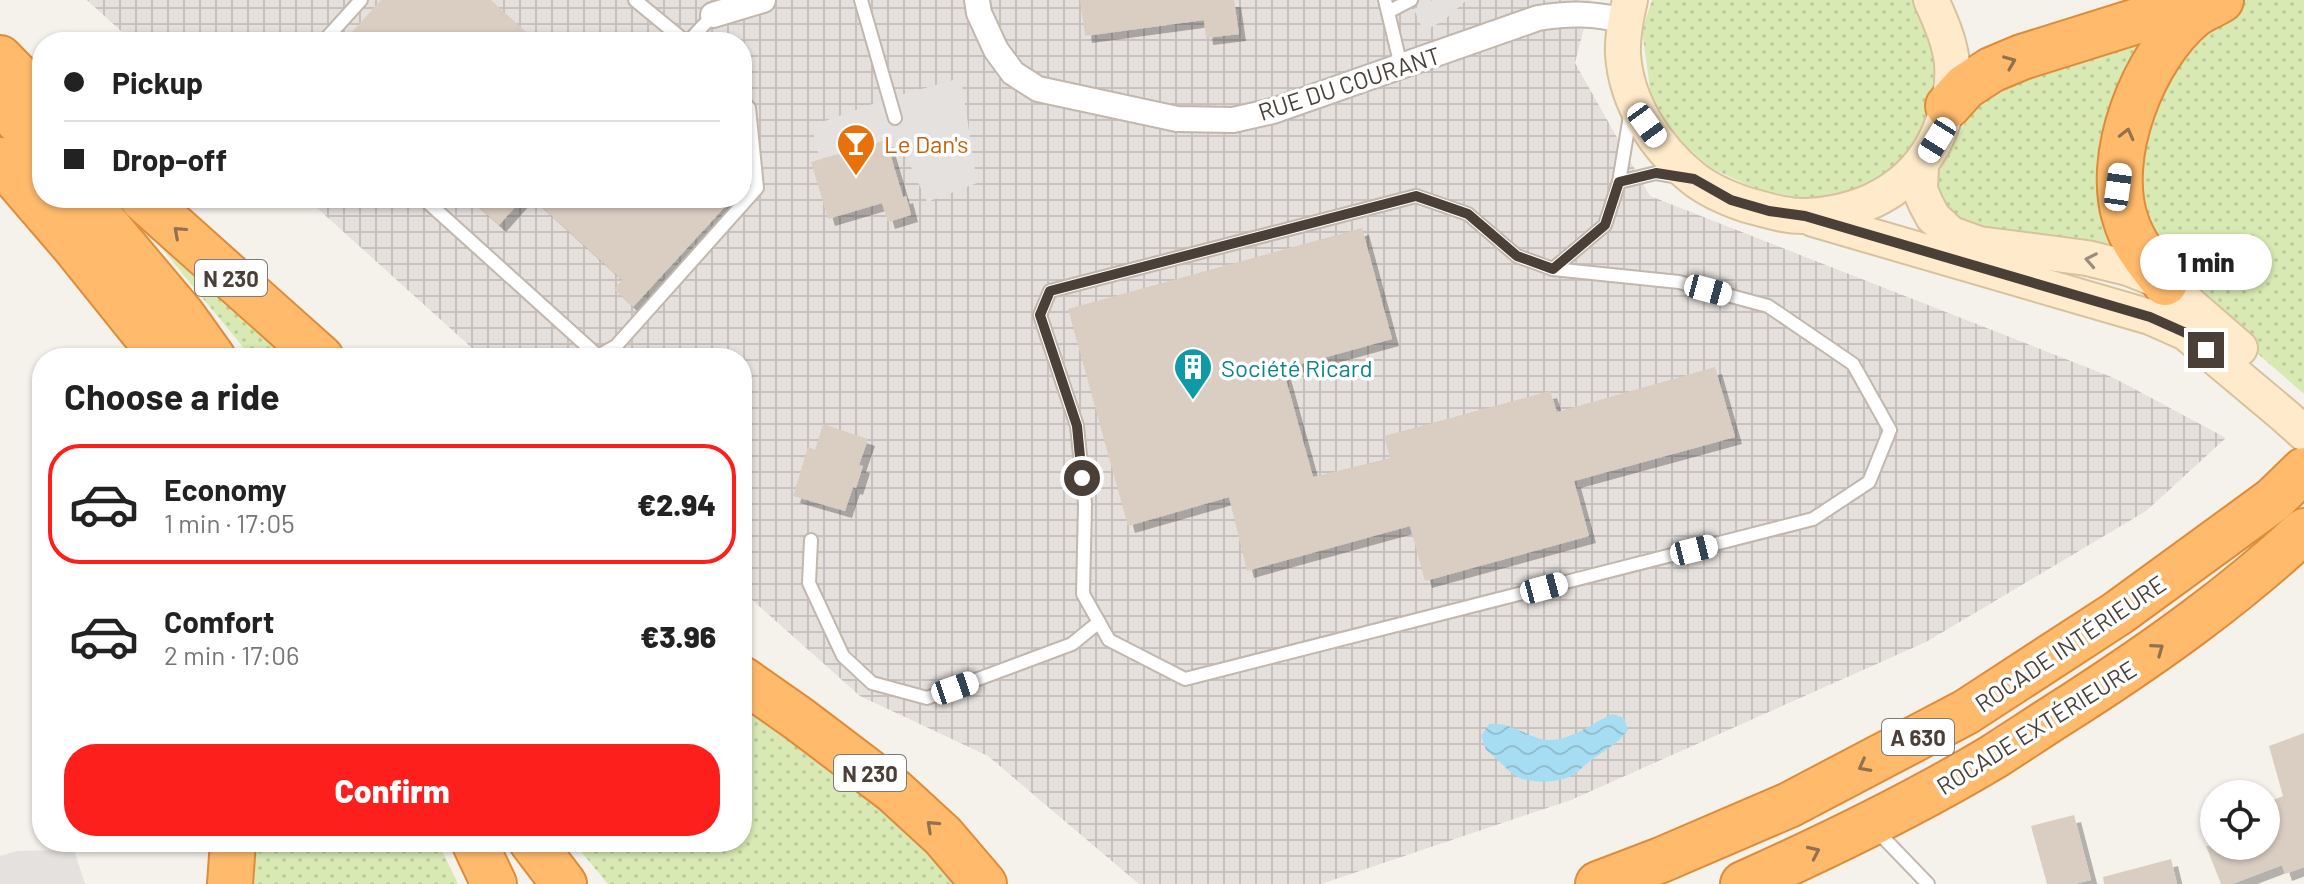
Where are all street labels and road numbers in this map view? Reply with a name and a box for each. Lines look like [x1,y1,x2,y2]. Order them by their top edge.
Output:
street label: RUE DU COURANT [1254,40,1444,126]
road number: N 230 [195,260,267,296]
street label: ROCADE INTÉRIEURE [1969,568,2171,718]
street label: ROCADE EXTÉRIEURE [1931,654,2141,800]
road number: A 630 [1882,719,1954,755]
road number: N 230 [834,755,906,791]

